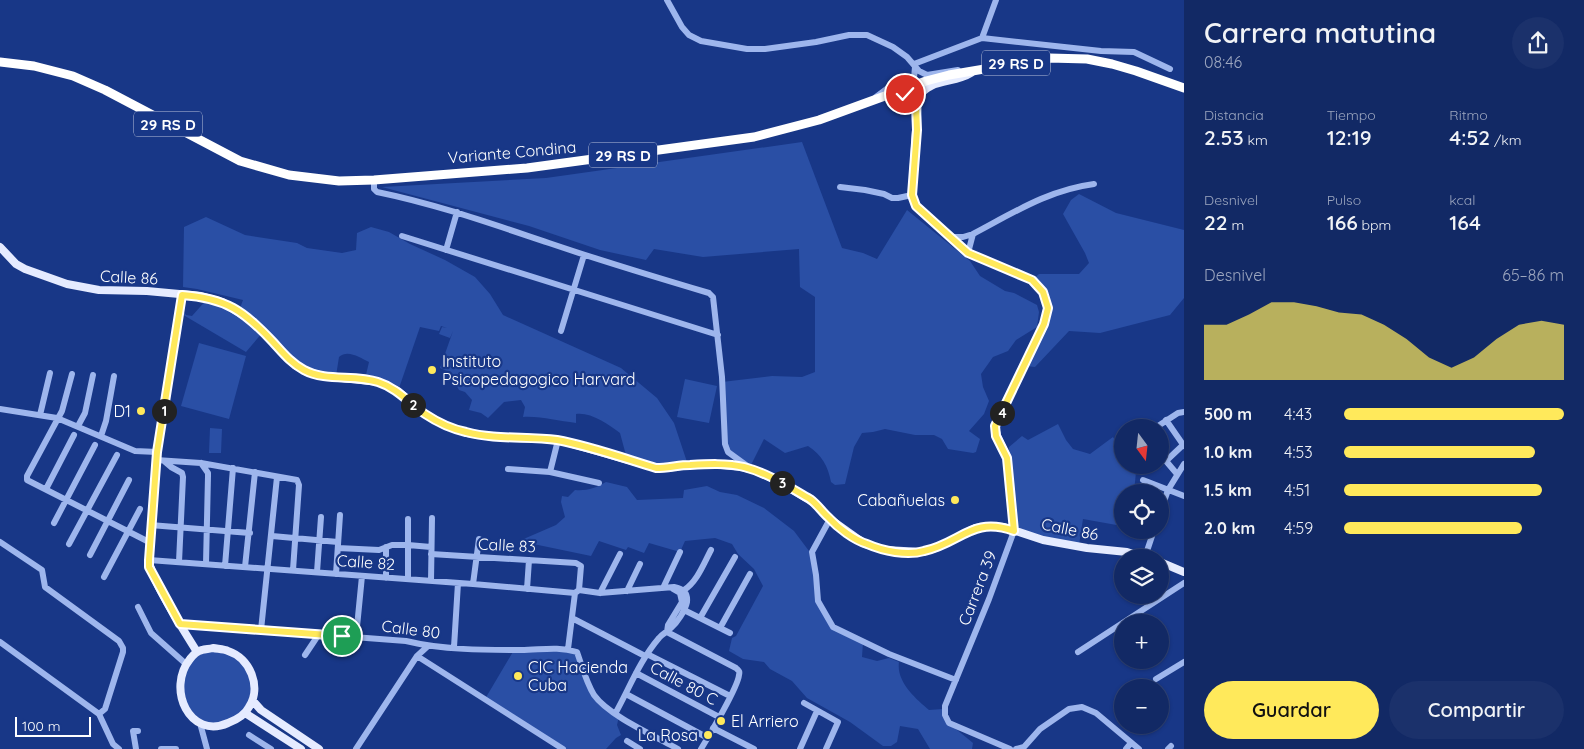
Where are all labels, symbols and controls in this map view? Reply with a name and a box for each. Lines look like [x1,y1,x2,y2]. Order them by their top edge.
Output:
text: Carrera matutina [1204,15,1436,50]
button: share [1512,17,1564,69]
road number: 29 RS D [982,50,1050,76]
text: 08:46 [1204,52,1242,72]
pin [884,73,926,115]
icon: check [891,80,919,108]
text: Distancia [1204,106,1264,124]
text: Tiempo [1327,106,1376,124]
text: Ritmo [1449,106,1488,124]
road number: 29 RS D [134,112,202,136]
text: 2.53 [1204,124,1244,150]
text: 12:19 [1327,124,1372,150]
text: 4:52 [1449,124,1490,150]
text: km [1244,131,1268,149]
text: /km [1490,131,1522,149]
street label: Variante Condina [447,136,577,168]
road number: 29 RS D [589,142,657,168]
text: Desnivel [1204,191,1258,209]
text: Pulso [1327,191,1361,209]
text: kcal [1449,191,1475,209]
text: 22 [1204,209,1228,235]
text: 166 [1327,209,1358,235]
text: 164 [1449,209,1481,235]
text: m [1228,216,1244,234]
text: bpm [1358,216,1391,234]
street label: Calle 86 [100,265,159,289]
text: Desnivel [1204,265,1266,285]
text: 65–86 m [1502,265,1564,285]
place label: Instituto Psicopedagogico Harvard [442,351,635,389]
marker: Instituto Psicopedagogico Harvard [426,364,438,376]
pin: 2 [400,392,426,418]
text: 2 [410,396,417,414]
pin: 1 [152,398,176,424]
pin: 4 [990,400,1014,426]
place label: D1 [114,401,131,421]
text: 1 [162,402,167,420]
text: 4 [998,404,1007,422]
text: 500 m [1204,404,1252,424]
text: 4:43 [1284,404,1312,424]
marker: D1 [135,405,147,417]
north arrow [1114,419,1169,474]
map controls [1114,419,1169,734]
text: 1.0 km [1204,442,1252,462]
text: 4:53 [1284,442,1313,462]
pin: 3 [770,470,794,496]
text: 3 [779,474,786,492]
text: 1.5 km [1204,480,1252,500]
text: 4:51 [1284,480,1310,500]
button: locate [1114,484,1169,539]
place label: Cabañuelas [857,490,945,510]
marker: Cabañuelas [949,494,961,506]
street label: Calle 86 [1040,514,1101,544]
text: 2.0 km [1204,518,1255,538]
text: 4:59 [1284,518,1313,538]
street label: Calle 83 [478,534,536,556]
street label: Carrera 39 [954,548,1000,628]
button: layers [1114,549,1169,604]
street label: Calle 82 [336,550,396,574]
button: + [1114,614,1169,669]
pin [321,615,363,657]
street label: Calle 80 [381,615,441,643]
icon: arrive [328,622,356,650]
place label: CIC Hacienda Cuba [528,657,628,695]
street label: Calle 80 C [647,657,721,709]
marker: CIC Hacienda Cuba [512,670,524,682]
button: − [1114,679,1169,734]
button: Guardar [1204,681,1379,739]
button: Compartir [1389,681,1564,739]
place label: El Arriero [731,711,799,731]
scale bar [15,714,91,737]
marker: El Arriero [715,715,727,727]
text: 100 m [22,717,60,735]
place label: La Rosa [638,725,698,745]
marker: La Rosa [702,729,714,741]

